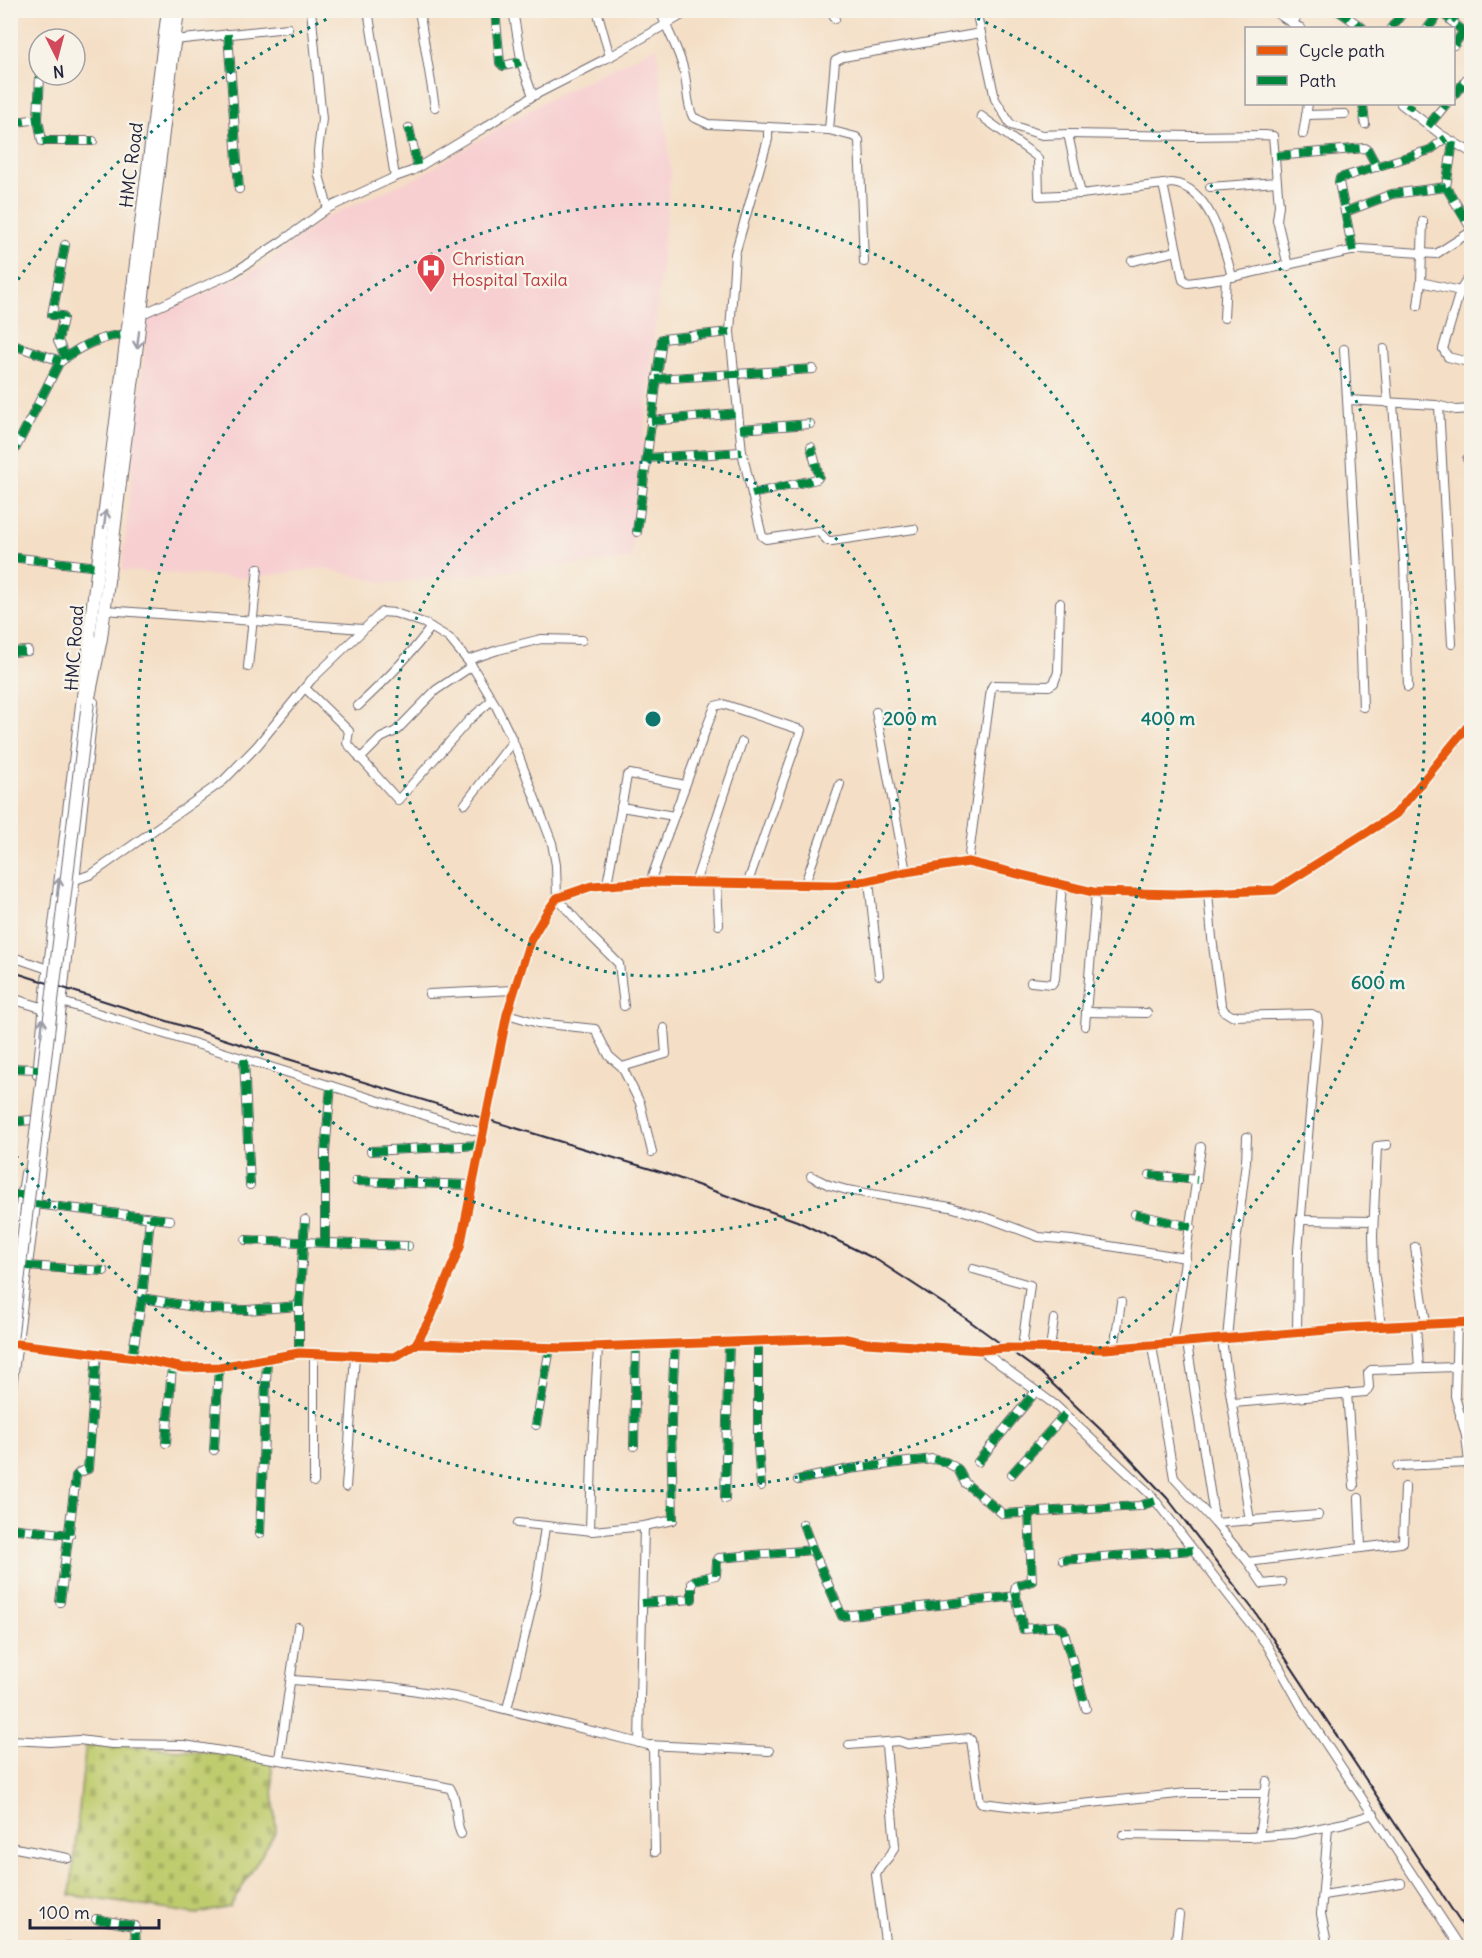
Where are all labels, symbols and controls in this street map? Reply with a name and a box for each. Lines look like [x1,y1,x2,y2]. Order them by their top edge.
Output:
north arrow [27,27,87,87]
legend [1245,27,1455,105]
text: Cycle path [1299,39,1385,62]
text: N [52,61,65,82]
text: Path [1299,69,1336,92]
street label: HMC Road [114,121,148,209]
place label: Christian Hospital Taxila [452,247,568,291]
hospital icon: Christian Hospital Taxila [415,252,447,294]
one-way arrow [132,329,143,349]
one-way arrow [100,510,111,529]
street label: HMC Road [60,604,88,692]
text: 200 m [883,707,937,730]
text: 400 m [1141,707,1195,730]
centre of rings [643,709,663,729]
one-way arrow [53,878,64,898]
text: 600 m [1351,971,1405,994]
one-way arrow [36,1018,47,1038]
scale bar [30,1892,159,1930]
text: 100 m [39,1901,90,1924]

